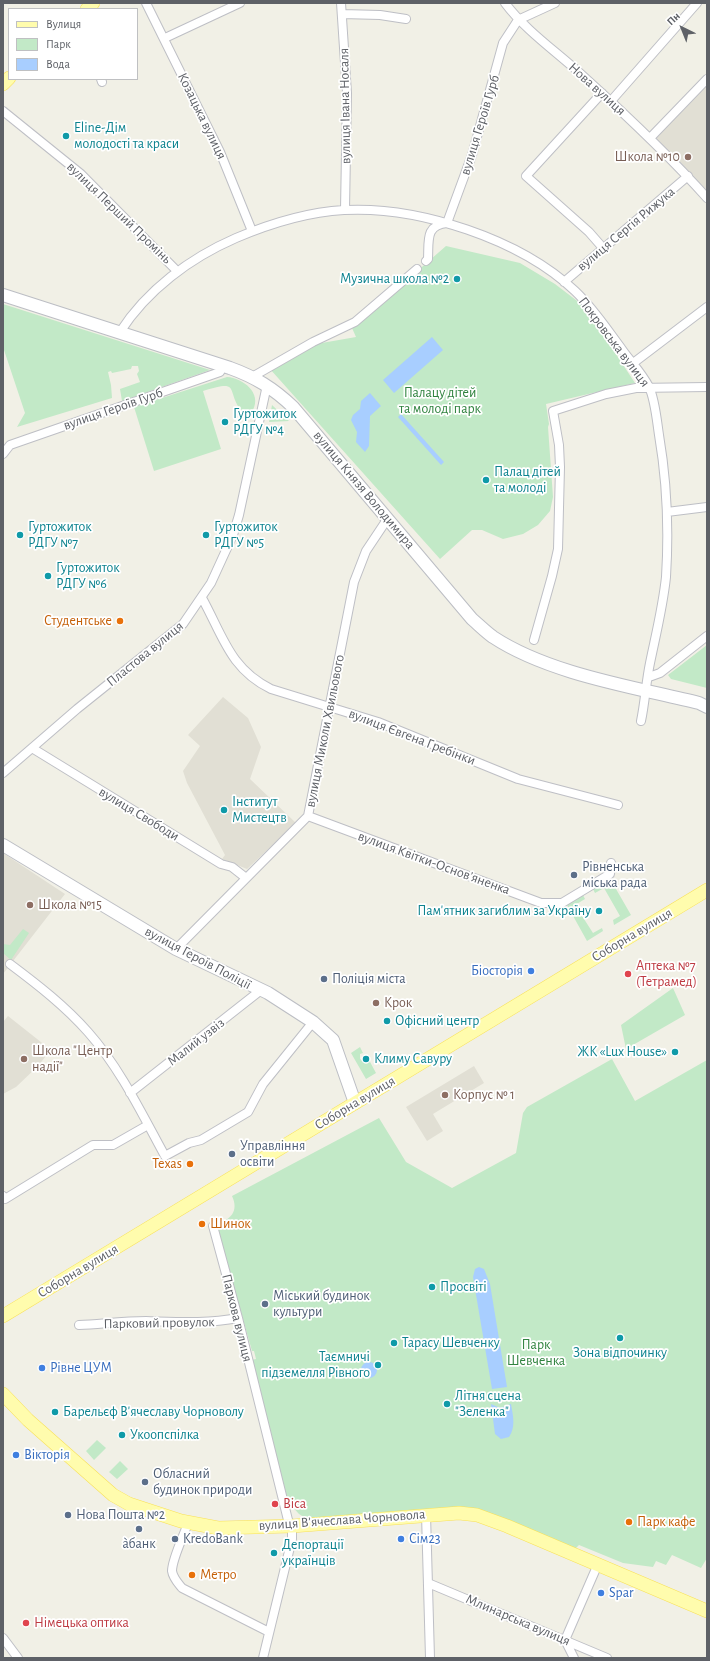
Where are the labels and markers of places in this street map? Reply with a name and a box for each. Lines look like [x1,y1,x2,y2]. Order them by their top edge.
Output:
place label: Eline-Дім молодості та краси [74,120,179,152]
marker: Eline-Дім молодості та краси [61,131,71,141]
place label: Школа №10 [615,149,680,165]
marker: Школа №10 [683,152,693,162]
place label: Музична школа №2 [340,271,449,287]
marker: Музична школа №2 [452,274,462,284]
place label: Гуртожиток РДГУ №4 [233,406,297,438]
marker: Гуртожиток РДГУ №4 [220,417,230,427]
place label: Палац дітей та молоді [494,464,561,496]
marker: Палац дітей та молоді [481,475,491,485]
place label: Гуртожиток РДГУ №7 [28,519,92,552]
place label: Гуртожиток РДГУ №5 [214,519,278,552]
marker: Гуртожиток РДГУ №7 [15,530,25,540]
marker: Гуртожиток РДГУ №5 [201,530,211,540]
place label: Гуртожиток РДГУ №6 [56,560,120,592]
marker: Гуртожиток РДГУ №6 [43,571,53,581]
place label: Студентське [44,613,112,629]
marker: Студентське [115,616,125,626]
place label: Інститут Мистецтв [232,794,287,826]
marker: Інститут Мистецтв [219,805,229,815]
place label: Рівненська міська рада [582,859,647,892]
marker: Рівненська міська рада [569,870,579,880]
place label: Школа №15 [38,897,102,913]
marker: Школа №15 [25,900,35,910]
place label: Пам'ятник загиблим за Україну [417,903,591,919]
marker: Пам'ятник загиблим за Україну [594,906,604,916]
place label: Аптека №7 (Тетрамед) [636,958,697,990]
place label: Біосторія [471,963,523,979]
marker: Біосторія [526,966,536,976]
marker: Аптека №7 (Тетрамед) [623,969,633,979]
place label: Поліція міста [332,971,406,987]
marker: Поліція міста [319,974,329,984]
place label: Крок [384,995,412,1011]
marker: Крок [371,998,381,1008]
place label: Офісний центр [395,1013,479,1029]
marker: Офісний центр [382,1016,392,1026]
place label: Школа "Центр надії" [32,1043,113,1076]
place label: ЖК «Lux House» [578,1044,667,1060]
marker: ЖК «Lux House» [670,1047,680,1057]
place label: Климу Савуру [374,1051,452,1067]
marker: Школа "Центр надії" [19,1054,29,1064]
marker: Климу Савуру [361,1054,371,1064]
place label: Корпус № 1 [453,1087,515,1103]
marker: Корпус № 1 [440,1090,450,1100]
place label: Управління освіти [240,1138,305,1170]
marker: Управління освіти [227,1149,237,1159]
place label: Texas [152,1156,182,1172]
marker: Texas [185,1159,195,1169]
place label: Шинок [210,1216,251,1232]
marker: Шинок [197,1219,207,1229]
place label: Просвіті [440,1279,487,1295]
marker: Просвіті [427,1282,437,1292]
place label: Міський будинок культури [273,1288,370,1320]
marker: Міський будинок культури [260,1299,270,1309]
marker: Зона відпочинку [615,1333,625,1343]
place label: Тарасу Шевченку [402,1335,500,1351]
marker: Тарасу Шевченку [389,1338,399,1348]
place label: Зона відпочинку [573,1345,667,1361]
place label: Таємничі підземелля Рівного [261,1349,370,1382]
place label: Рівне ЦУМ [50,1360,112,1376]
marker: Таємничі підземелля Рівного [373,1360,383,1370]
marker: Рівне ЦУМ [37,1363,47,1373]
place label: Літня сцена "Зеленка" [455,1388,521,1420]
marker: Літня сцена "Зеленка" [442,1399,452,1409]
place label: Барельєф В'ячеславу Чорноволу [63,1404,244,1420]
marker: Барельєф В'ячеславу Чорноволу [50,1407,60,1417]
place label: Укоопспілка [130,1427,199,1443]
marker: Укоопспілка [117,1430,127,1440]
place label: Вікторія [24,1447,70,1463]
marker: Вікторія [11,1450,21,1460]
place label: Обласний будинок природи [153,1466,252,1498]
marker: Обласний будинок природи [140,1477,150,1487]
place label: Віса [283,1496,306,1512]
marker: Віса [270,1499,280,1509]
place label: Нова Пошта №2 [76,1507,165,1523]
marker: Нова Пошта №2 [63,1510,73,1520]
place label: Парк кафе [637,1514,696,1530]
marker: Парк кафе [624,1517,634,1527]
marker: а̀банк [134,1524,144,1534]
place label: KredoBank [183,1531,243,1547]
place label: Сім23 [409,1531,441,1547]
marker: KredoBank [170,1534,180,1544]
marker: Сім23 [396,1534,406,1544]
place label: а̀банк [122,1536,156,1552]
place label: Депортації українців [282,1537,344,1570]
marker: Депортації українців [269,1548,279,1558]
place label: Метро [200,1567,237,1583]
marker: Метро [187,1570,197,1580]
place label: Spar [609,1585,634,1601]
marker: Spar [596,1588,606,1598]
place label: Німецька оптика [34,1615,129,1631]
marker: Німецька оптика [21,1618,31,1628]

